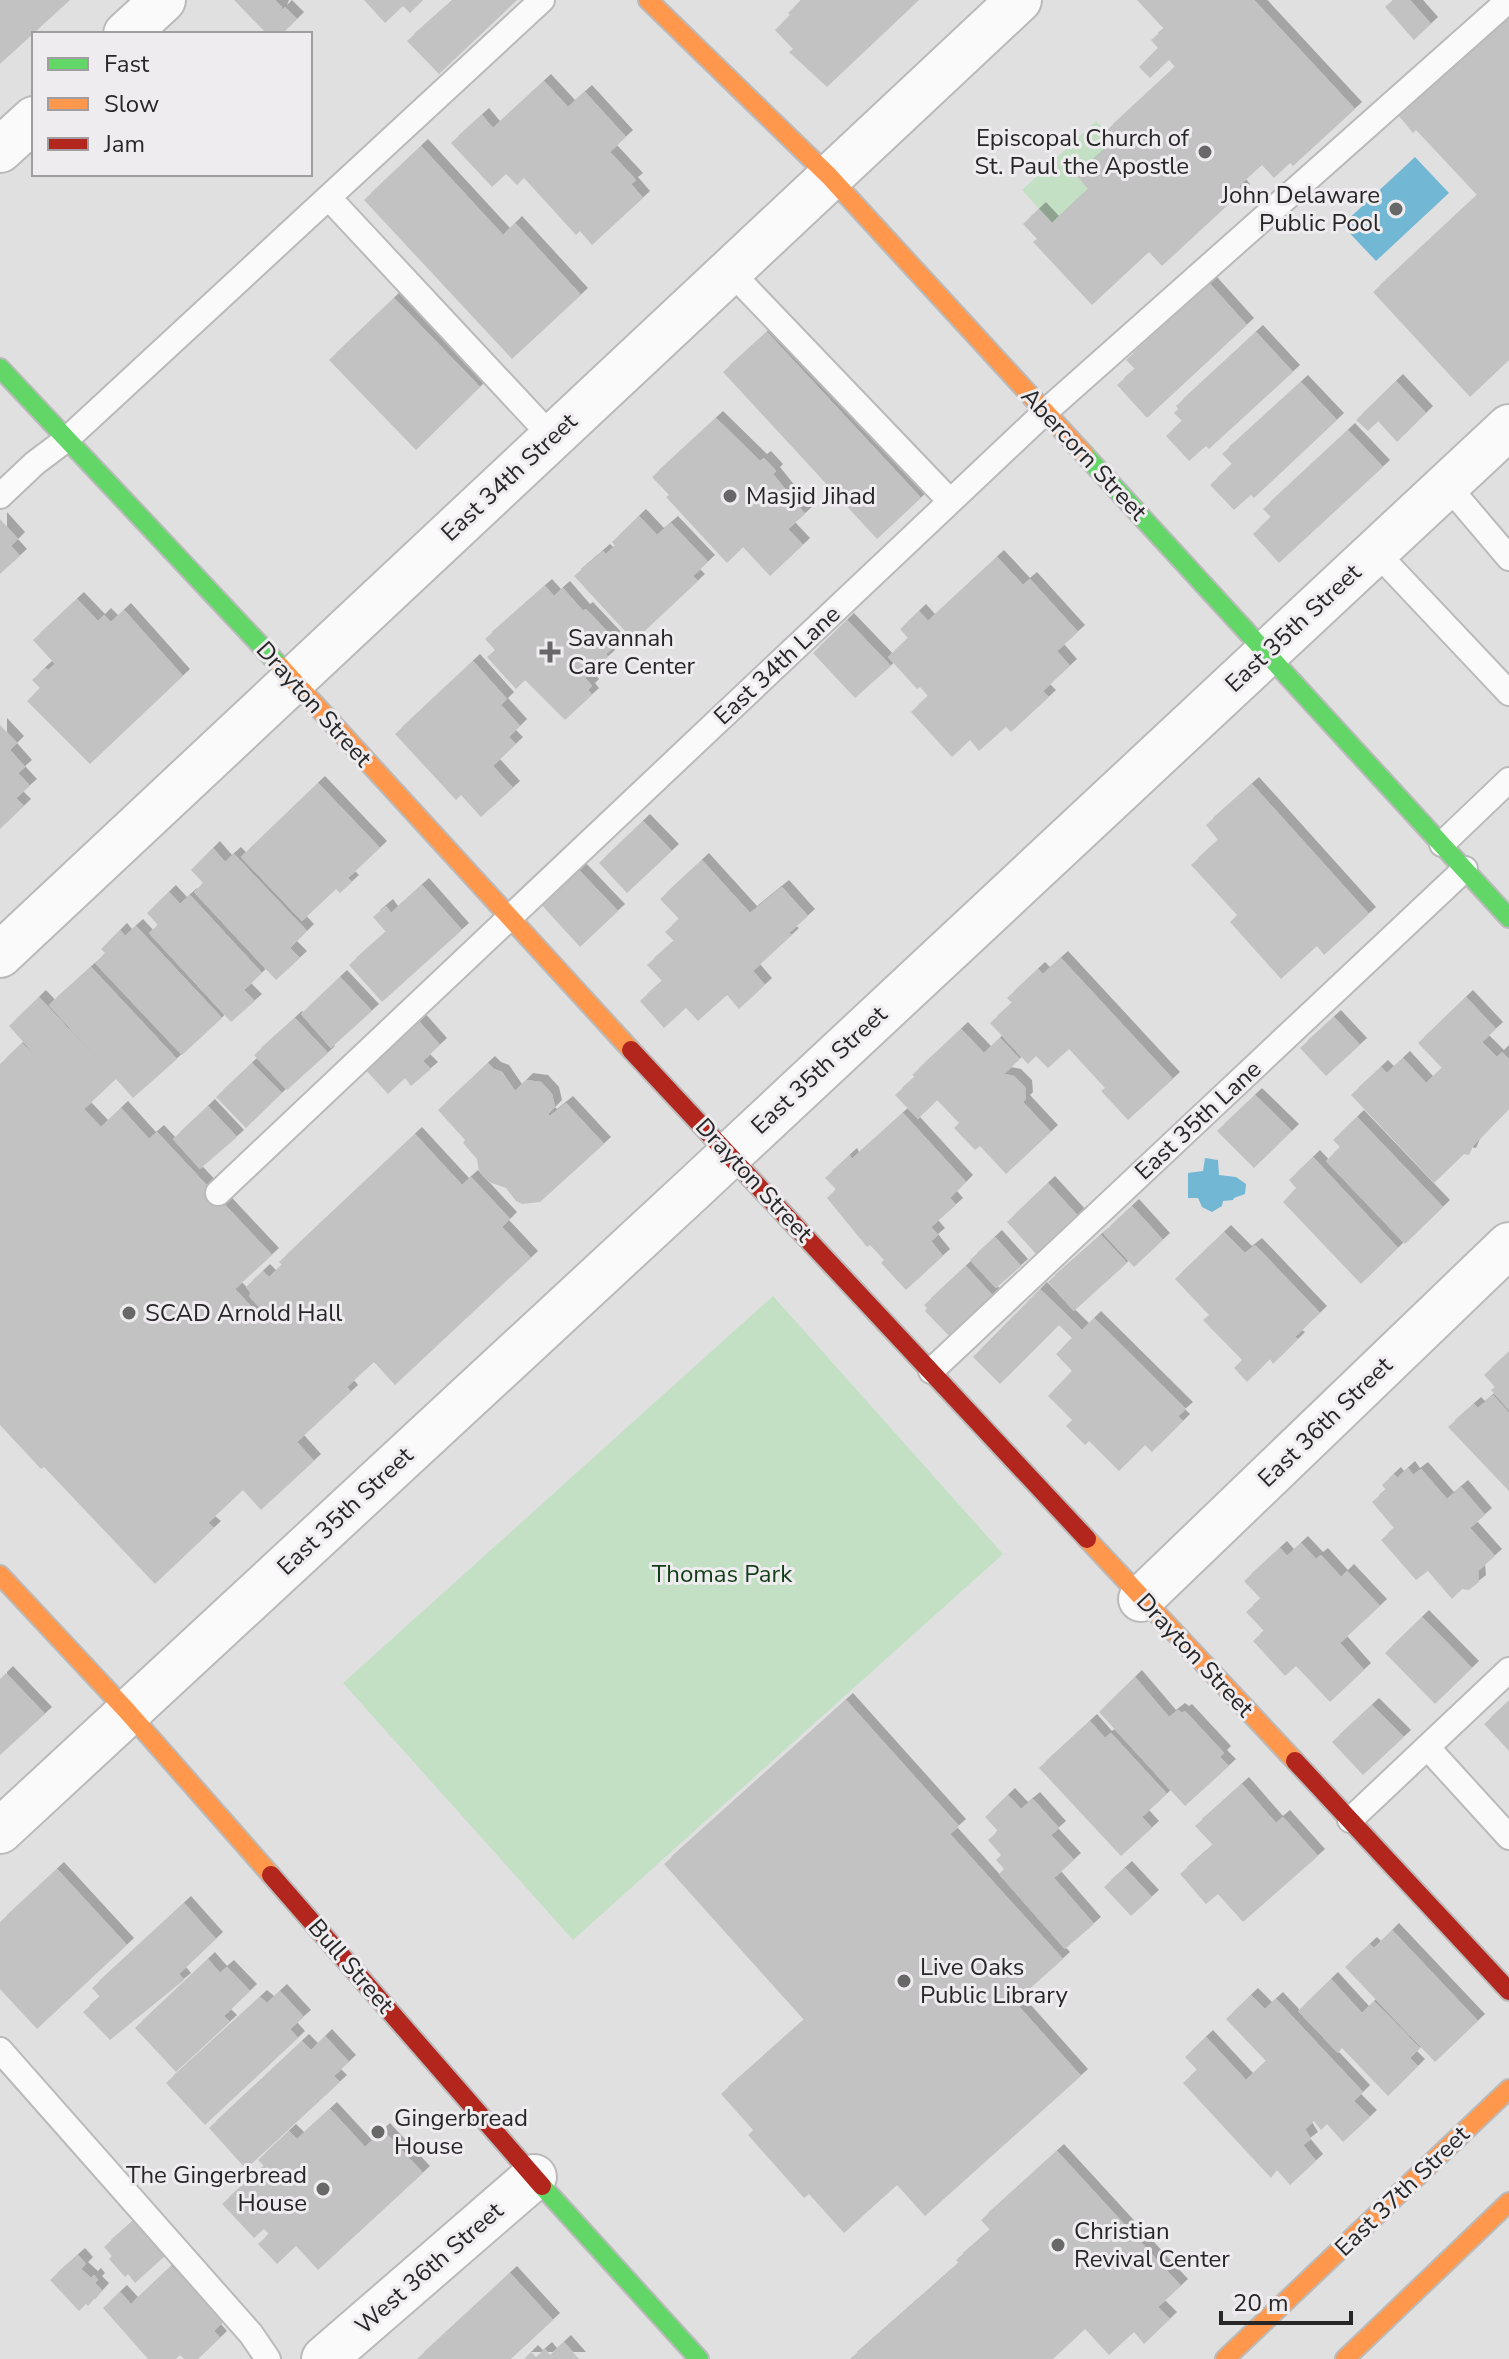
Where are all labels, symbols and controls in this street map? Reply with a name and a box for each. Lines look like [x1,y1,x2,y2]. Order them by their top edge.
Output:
legend [32,32,312,176]
text: Fast [104,48,150,80]
text: Slow [104,88,159,120]
place label: Episcopal Church of St. Paul the Apostle [974,122,1190,182]
text: Jam [103,128,145,160]
marker: Episcopal Church of St. Paul the Apostle [1196,143,1214,161]
place label: John Delaware Public Pool [1220,179,1380,239]
marker: John Delaware Public Pool [1387,200,1405,218]
street label: Abercorn Street [1014,381,1154,528]
street label: East 34th Street [434,405,584,548]
place label: Masjid Jihad [746,480,876,512]
marker: Masjid Jihad [721,487,739,505]
street label: East 35th Street [1218,556,1368,699]
street label: East 34th Lane [707,598,847,732]
place label: Savannah Care Center [568,622,696,682]
street label: Drayton Street [249,634,379,774]
marker: Savannah Care Center [539,641,561,663]
street label: East 35th Street [744,998,894,1141]
street label: East 35th Lane [1128,1053,1268,1187]
street label: Drayton Street [688,1111,820,1249]
place label: SCAD Arnold Hall [145,1297,342,1329]
marker: SCAD Arnold Hall [120,1304,138,1322]
street label: East 36th Street [1251,1349,1399,1494]
street label: East 35th Street [270,1439,420,1582]
park label: Thomas Park [652,1558,793,1590]
street label: Drayton Street [1129,1586,1261,1724]
street label: Bull Street [301,1912,401,2021]
place label: Live Oaks Public Library [920,1951,1069,2011]
marker: Live Oaks Public Library [895,1972,913,1990]
place label: Gingerbread House [394,2102,528,2162]
street label: East 37th Street [1328,2118,1476,2263]
marker: Gingerbread House [369,2123,387,2141]
place label: The Gingerbread House [126,2159,307,2219]
marker: The Gingerbread House [314,2180,332,2198]
street label: West 36th Street [348,2194,510,2341]
place label: Christian Revival Center [1074,2215,1230,2275]
marker: Christian Revival Center [1049,2236,1067,2254]
scale bar [1221,2275,1351,2325]
text: 20 m [1233,2287,1289,2319]

